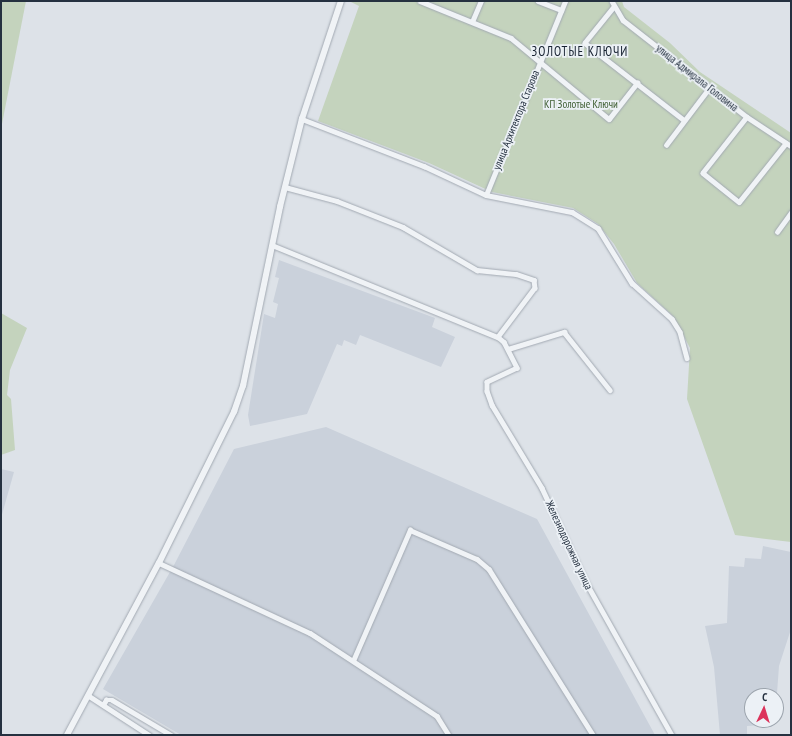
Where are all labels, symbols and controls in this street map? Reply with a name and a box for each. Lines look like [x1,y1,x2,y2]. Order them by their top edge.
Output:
street label: улица Адмирала Головина [653,42,741,114]
district label: ЗОЛОТЫЕ КЛЮЧИ [532,44,628,60]
street label: улица Архитектора Старова [490,68,542,172]
park label: КП Золотые Ключи [544,97,618,111]
street label: Железнодорожная улица [543,498,595,592]
north arrow [744,688,784,728]
text: С [762,690,768,704]

